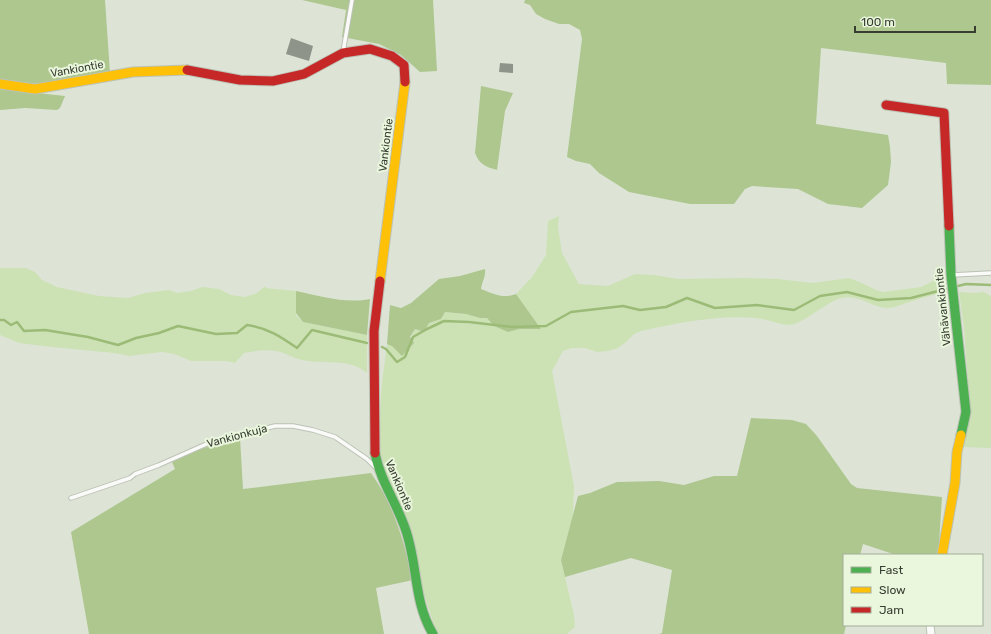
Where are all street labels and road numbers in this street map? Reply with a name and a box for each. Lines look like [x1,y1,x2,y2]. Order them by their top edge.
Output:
street label: Vankiontie [49,58,105,80]
street label: Vankiontie [376,118,396,172]
street label: Vähävankiontie [932,267,954,347]
street label: Vankionkuja [205,422,269,450]
street label: Vankiontie [383,458,415,512]

